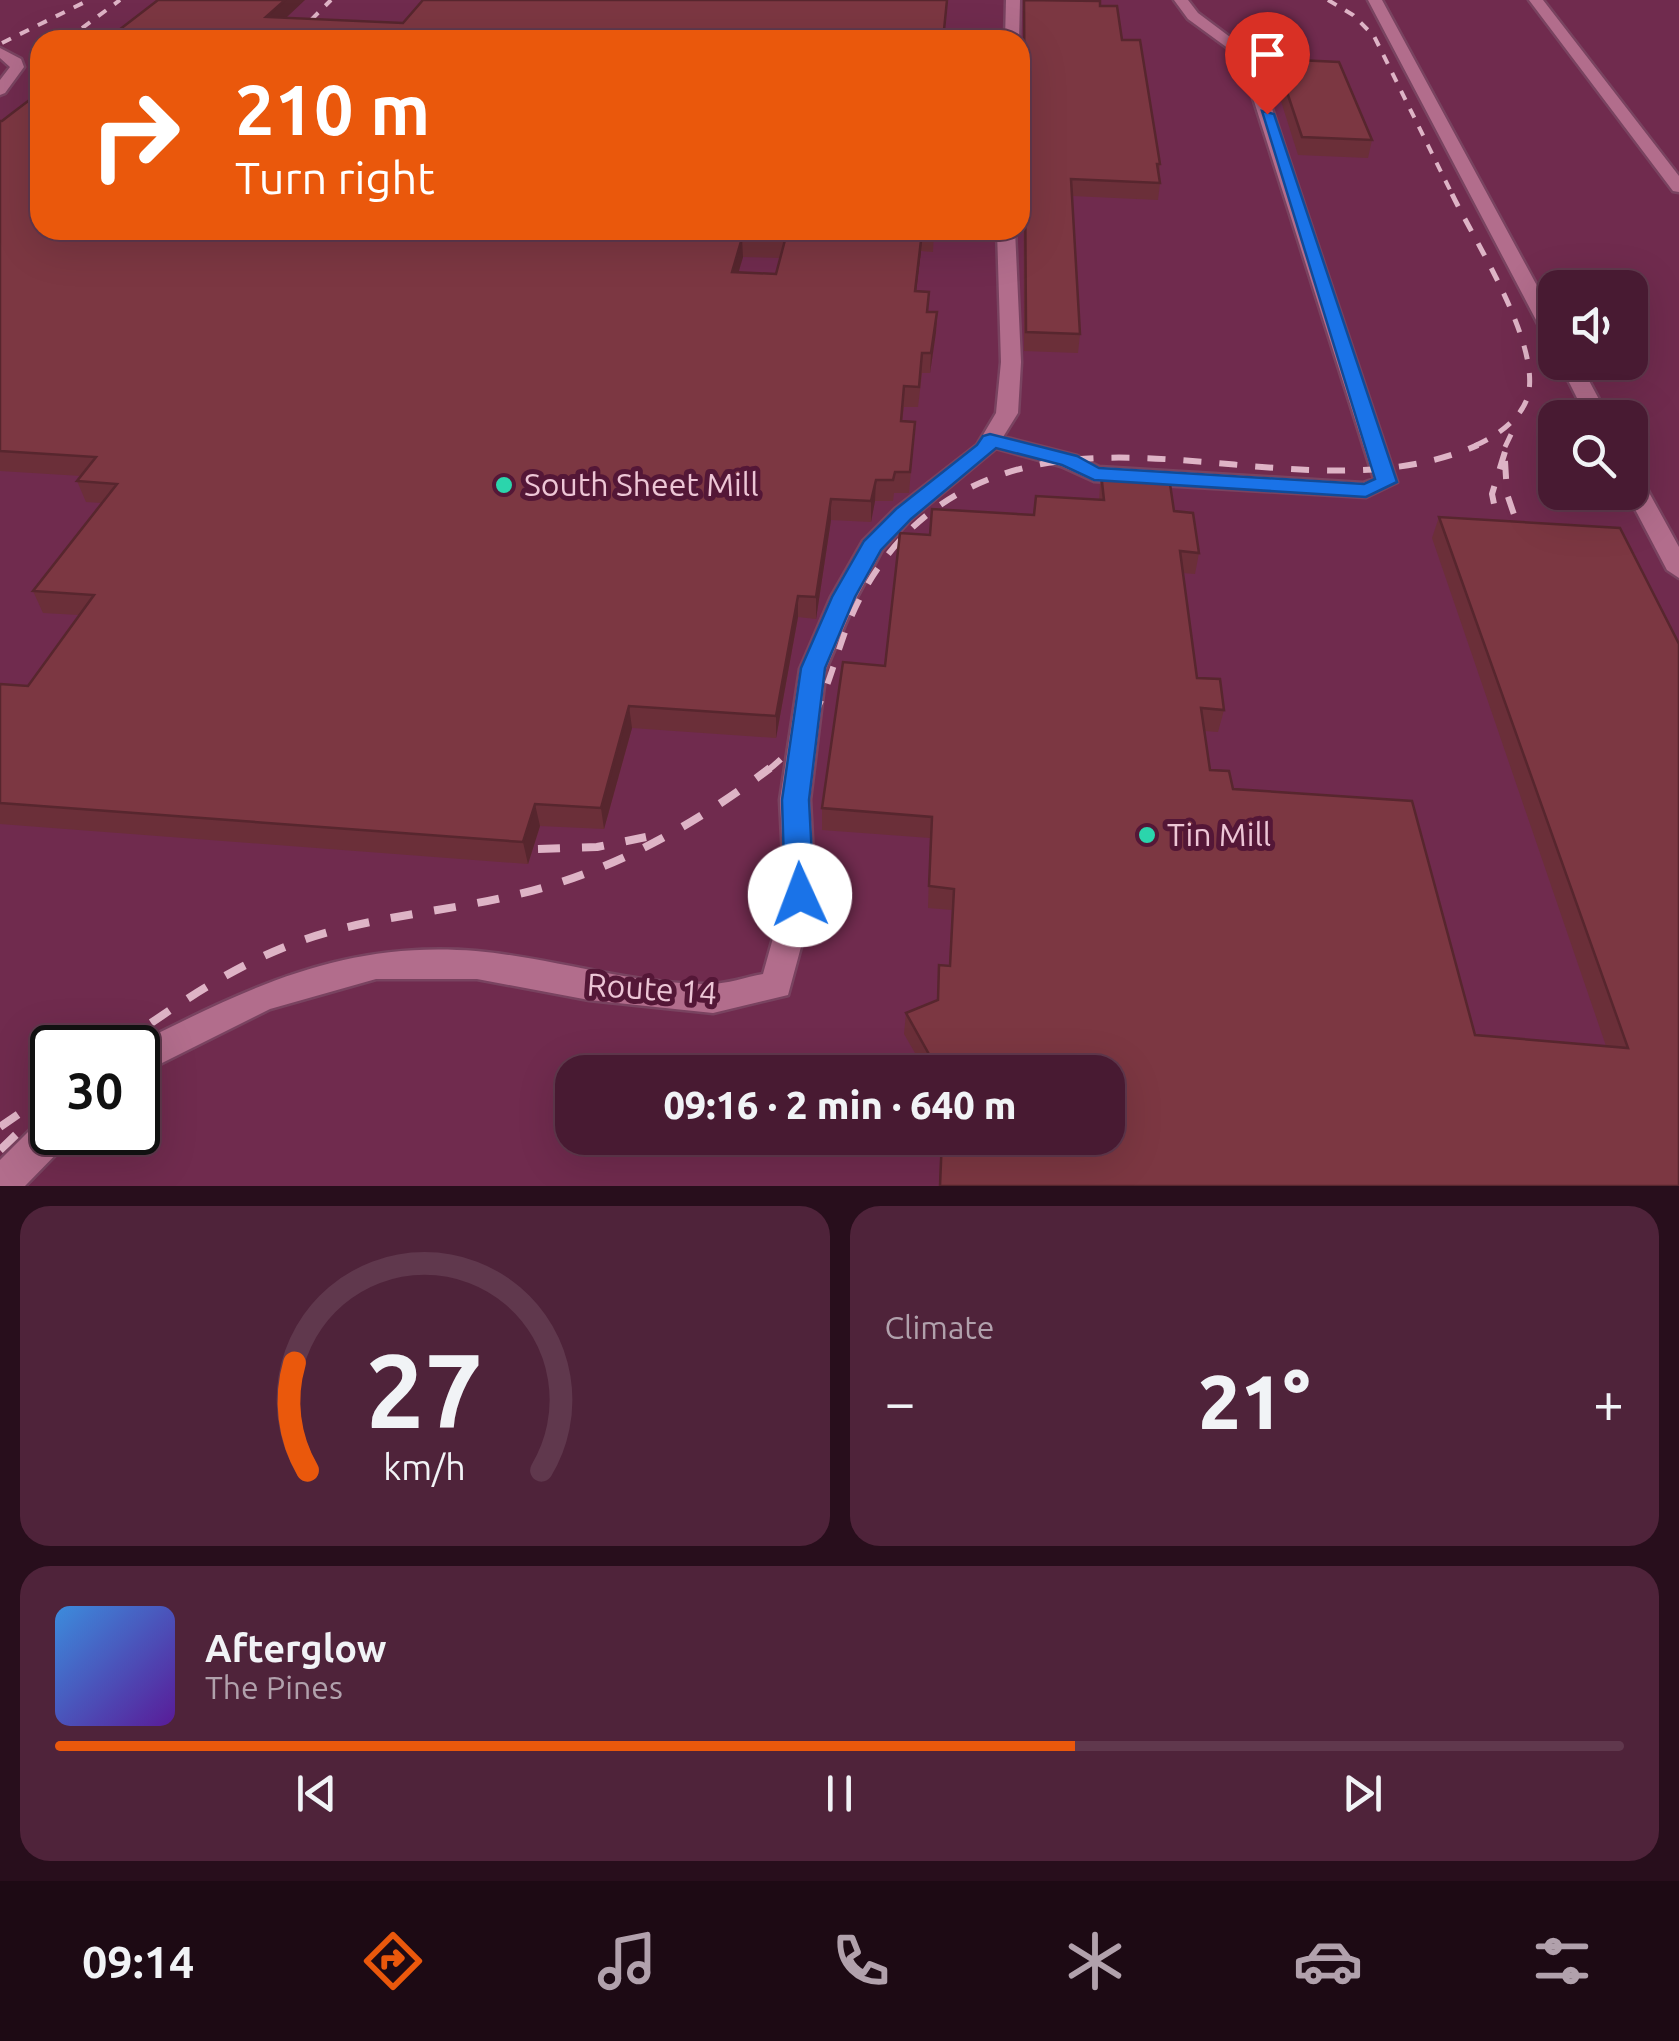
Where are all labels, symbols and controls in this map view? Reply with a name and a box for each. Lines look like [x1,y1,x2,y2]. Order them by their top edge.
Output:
pin [1225,12,1310,115]
icon: arrive [1240,27,1295,82]
icon: right [70,70,200,200]
text: 210 m [235,70,430,148]
text: Turn right [235,152,435,203]
map controls [1538,270,1648,510]
button: sound [1538,270,1648,380]
button: search [1538,400,1648,510]
place label: South Sheet Mill [524,466,759,502]
marker: South Sheet Mill [493,474,515,496]
place label: Tin Mill [1167,816,1271,852]
marker: Tin Mill [1136,824,1158,846]
position arrow [748,843,852,947]
street label: Route 14 [586,965,718,1011]
speed limit sign: 30 [30,1025,160,1155]
text: 09:16 · 2 min · 640 m [663,1084,1017,1126]
text: Climate [885,1309,995,1345]
text: 27 [366,1331,483,1448]
text: 21° [1198,1359,1310,1443]
text: − [885,1371,916,1432]
text: + [1593,1371,1624,1432]
text: km/h [383,1447,466,1487]
text: Afterglow [205,1627,387,1669]
text: The Pines [205,1669,343,1705]
icon: previous [289,1766,344,1821]
icon: pause [812,1766,867,1821]
icon: next [1335,1766,1390,1821]
icon: directions [358,1926,428,1996]
icon: music [592,1926,662,1996]
icon: phone [826,1926,896,1996]
icon: climate [1060,1926,1130,1996]
icon: car [1293,1926,1363,1996]
icon: filters [1527,1926,1597,1996]
text: 09:14 [82,1936,194,1987]

